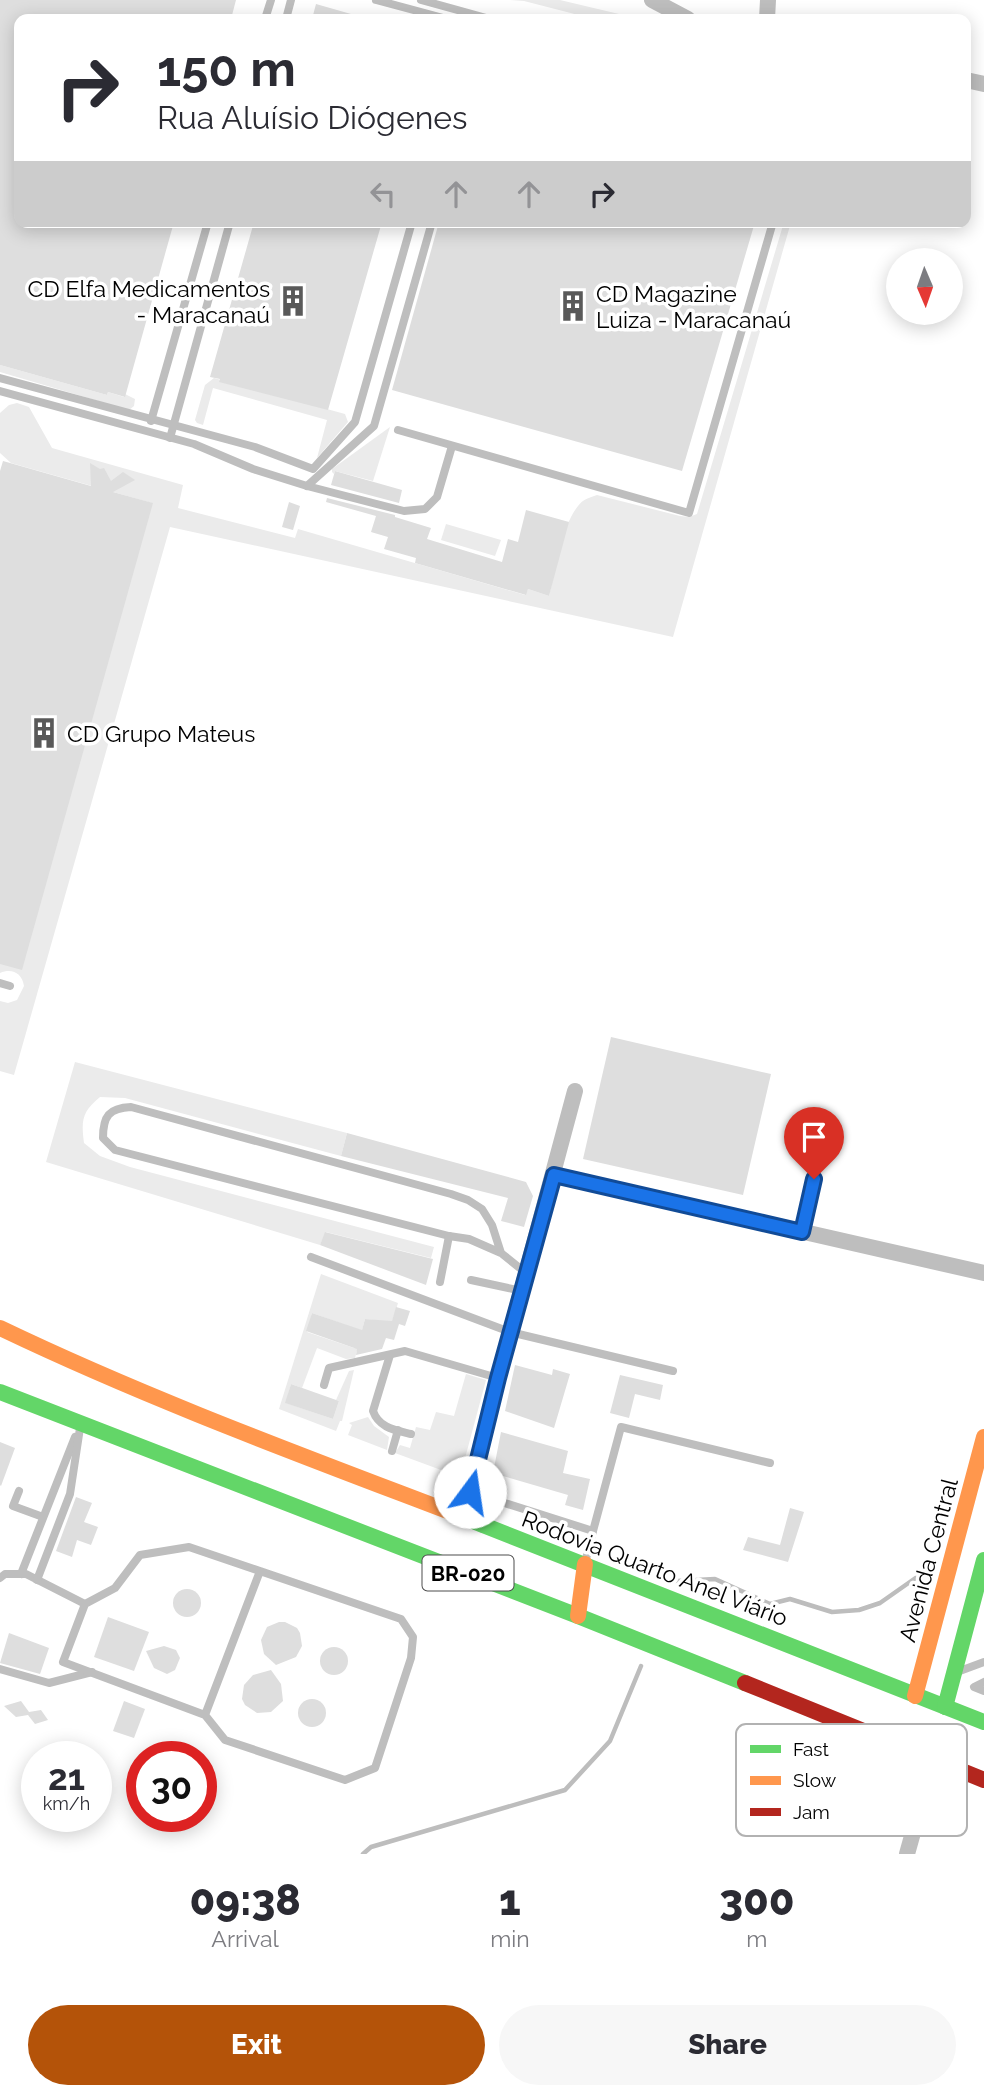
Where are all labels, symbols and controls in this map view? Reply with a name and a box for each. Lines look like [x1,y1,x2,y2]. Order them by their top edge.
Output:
text: 150 m [157,40,296,97]
icon: right [42,42,133,133]
text: Rua Aluísio Diógenes [157,99,468,136]
icon: left [364,175,402,213]
icon: ahead [437,175,475,213]
icon: ahead [510,175,548,213]
icon: right [583,175,621,213]
north arrow [886,248,962,326]
map controls [886,248,963,325]
place label: CD Elfa Medicamentos - Maracanaú [28,275,270,328]
place label: CD Magazine Luiza - Maracanaú [596,280,791,333]
building icon: CD Elfa Medicamentos - Maracanaú [276,284,310,318]
building icon: CD Magazine Luiza - Maracanaú [556,289,590,323]
building icon: CD Grupo Mateus [27,716,61,750]
place label: CD Grupo Mateus [67,720,255,747]
pin [784,1107,844,1179]
icon: arrive [795,1118,833,1156]
position arrow [433,1455,507,1529]
street label: Avenida Central [893,1474,963,1645]
street label: Rodovia Quarto Anel Viário [518,1505,792,1631]
road number: BR-020 [422,1556,514,1590]
legend [736,1724,967,1836]
text: Fast [793,1738,829,1760]
speed limit sign: 30 [126,1741,217,1832]
text: 21 [48,1757,85,1798]
text: Slow [793,1769,837,1791]
text: km/h [43,1793,90,1814]
text: Jam [793,1801,830,1823]
text: 09:38 [189,1876,301,1925]
text: 1 [499,1876,521,1925]
text: 300 [719,1876,795,1925]
text: Arrival [211,1925,279,1952]
text: min [490,1925,530,1952]
text: m [746,1925,767,1952]
button: Exit [28,2005,485,2085]
button: Share [499,2005,956,2085]

